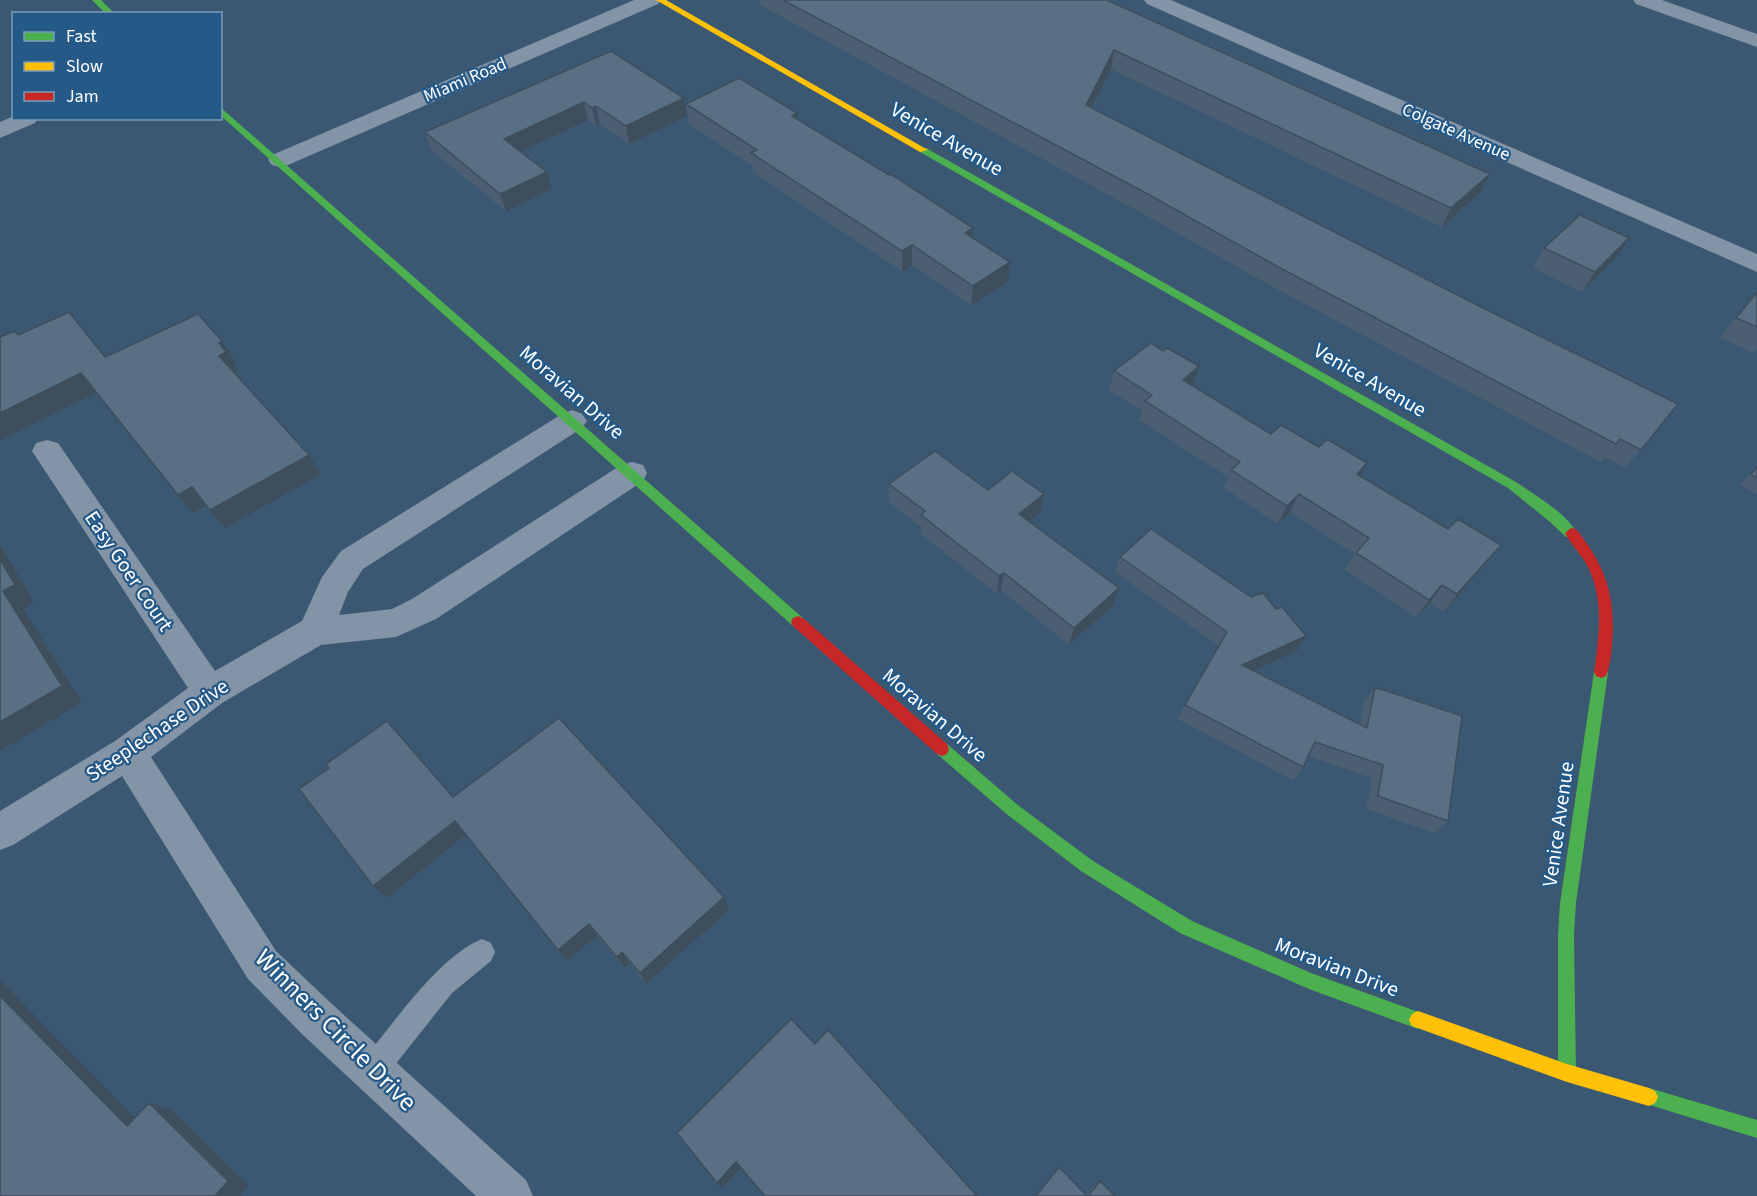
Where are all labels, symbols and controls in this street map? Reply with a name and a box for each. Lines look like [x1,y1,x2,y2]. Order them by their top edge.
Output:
legend [12,12,222,120]
text: Fast [66,24,97,49]
street label: Miami Road [420,51,510,109]
text: Slow [66,54,103,79]
text: Jam [66,84,99,109]
street label: Venice Avenue [885,94,1009,184]
street label: Colgate Avenue [1398,97,1514,167]
street label: Venice Avenue [1308,335,1432,425]
street label: Moravian Drive [513,338,631,446]
street label: Easy Goer Court [77,505,181,637]
street label: Moravian Drive [876,661,994,769]
street label: Steeplechase Drive [80,671,234,789]
street label: Venice Avenue [1534,760,1582,888]
street label: Moravian Drive [1271,930,1403,1004]
street label: Winners Circle Drive [247,941,425,1119]

